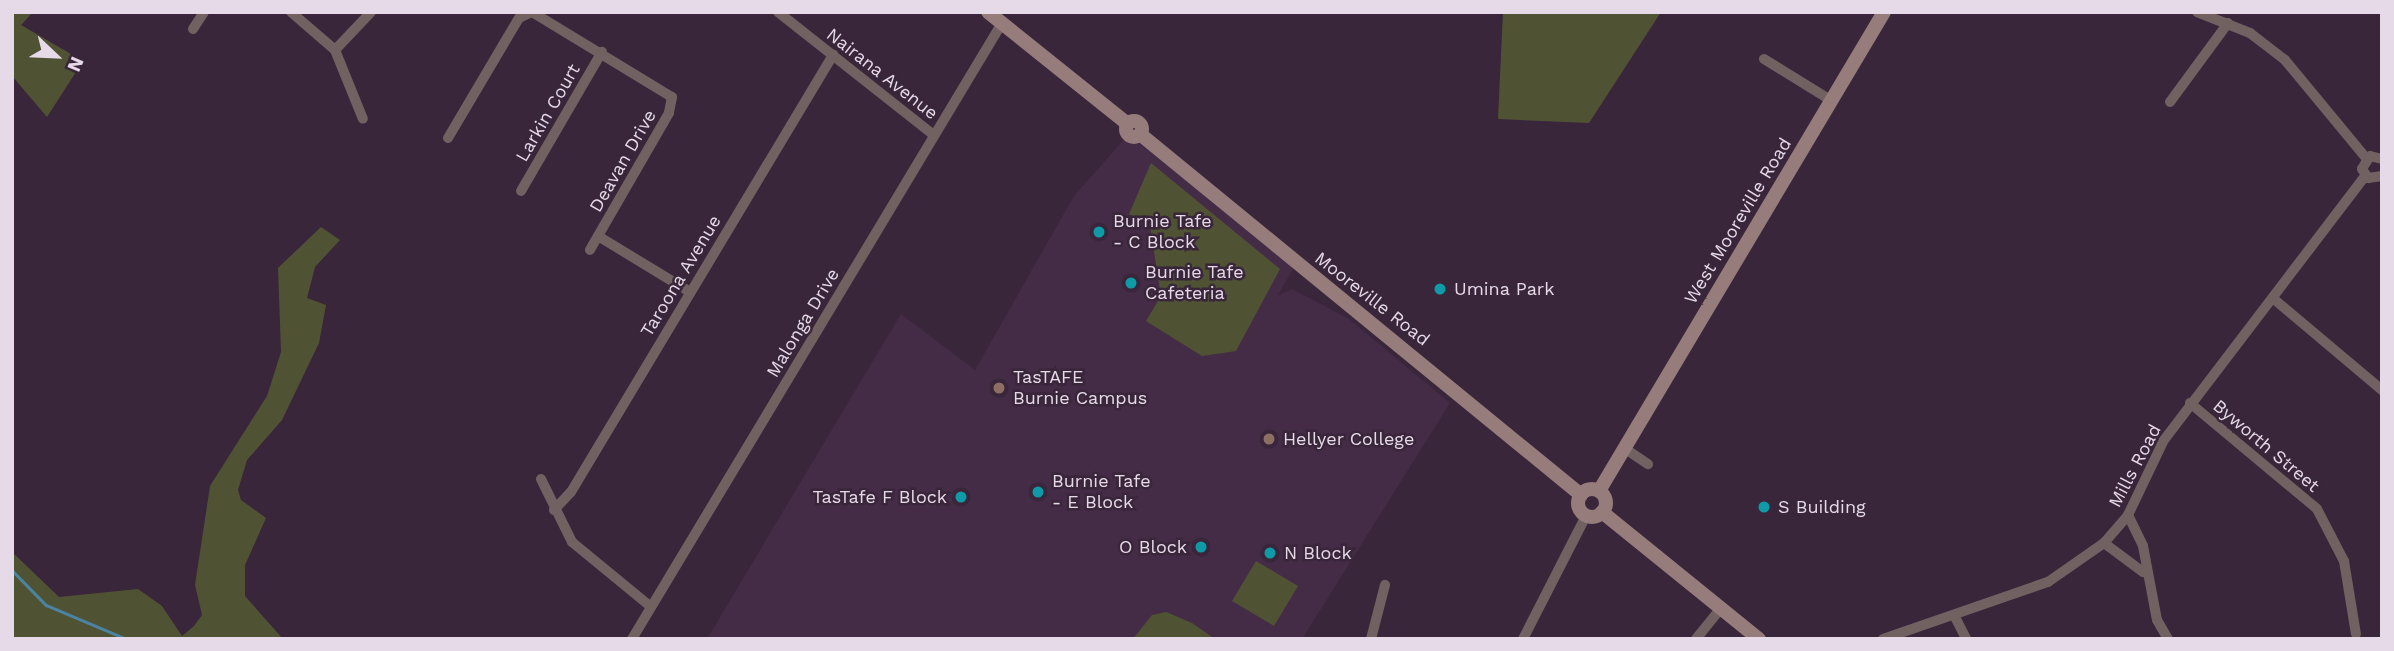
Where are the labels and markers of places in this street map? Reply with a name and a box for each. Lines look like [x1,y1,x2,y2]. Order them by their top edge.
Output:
place label: Burnie Tafe - C Block [1113,211,1212,254]
marker: Burnie Tafe - C Block [1091,224,1107,240]
place label: Burnie Tafe Cafeteria [1145,262,1244,304]
marker: Burnie Tafe Cafeteria [1123,275,1139,291]
place label: Umina Park [1454,278,1555,300]
marker: Umina Park [1432,281,1448,297]
place label: TasTAFE Burnie Campus [1013,367,1147,410]
marker: TasTAFE Burnie Campus [991,380,1007,396]
place label: Hellyer College [1283,428,1415,450]
marker: Hellyer College [1261,431,1277,447]
place label: Burnie Tafe - E Block [1052,471,1151,514]
marker: Burnie Tafe - E Block [1030,484,1046,500]
place label: TasTafe F Block [812,486,947,508]
marker: TasTafe F Block [953,489,969,505]
place label: S Building [1778,496,1866,518]
marker: S Building [1756,499,1772,515]
place label: O Block [1119,536,1187,558]
marker: O Block [1193,539,1209,555]
place label: N Block [1284,542,1352,564]
marker: N Block [1262,545,1278,561]

